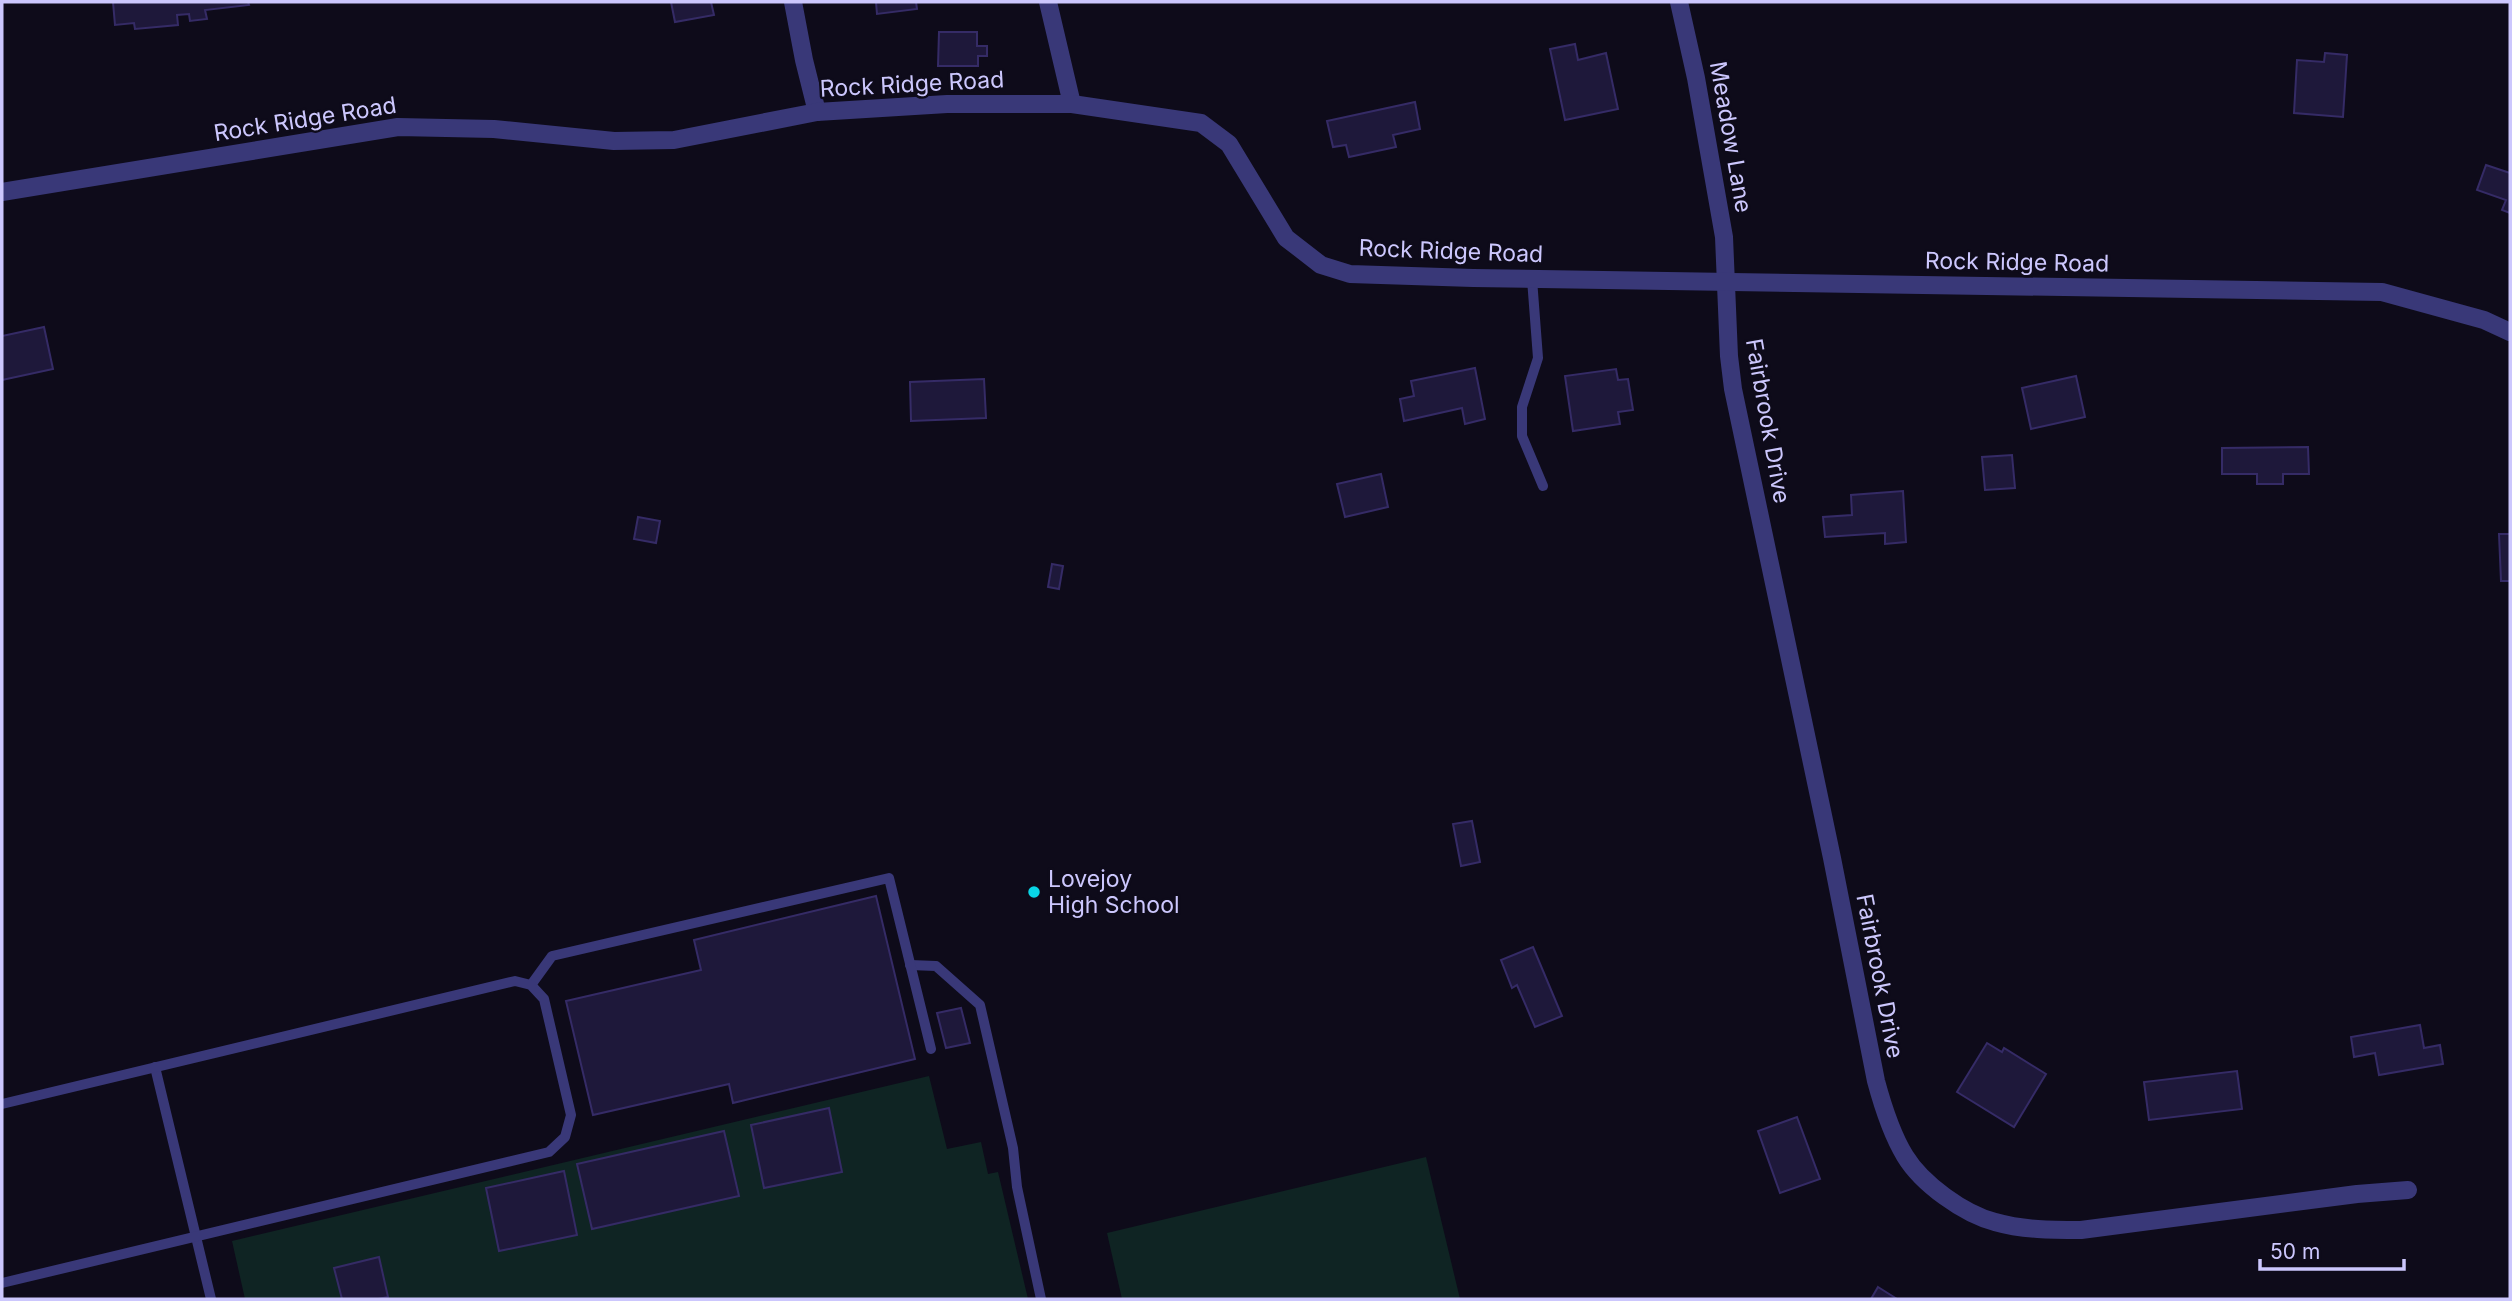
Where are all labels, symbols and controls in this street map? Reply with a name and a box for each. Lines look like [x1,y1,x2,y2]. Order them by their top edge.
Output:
street label: Meadow Lane [1704,59,1758,215]
street label: Rock Ridge Road [819,65,1005,103]
street label: Rock Ridge Road [212,91,398,147]
street label: Rock Ridge Road [1358,234,1544,268]
street label: Rock Ridge Road [1925,246,2109,278]
street label: Fairbrook Drive [1740,337,1796,505]
place label: Lovejoy High School [1048,865,1180,919]
marker: Lovejoy High School [1026,884,1042,900]
street label: Fairbrook Drive [1850,892,1910,1060]
scale bar [2260,1228,2404,1272]
text: 50 m [2270,1239,2320,1264]

